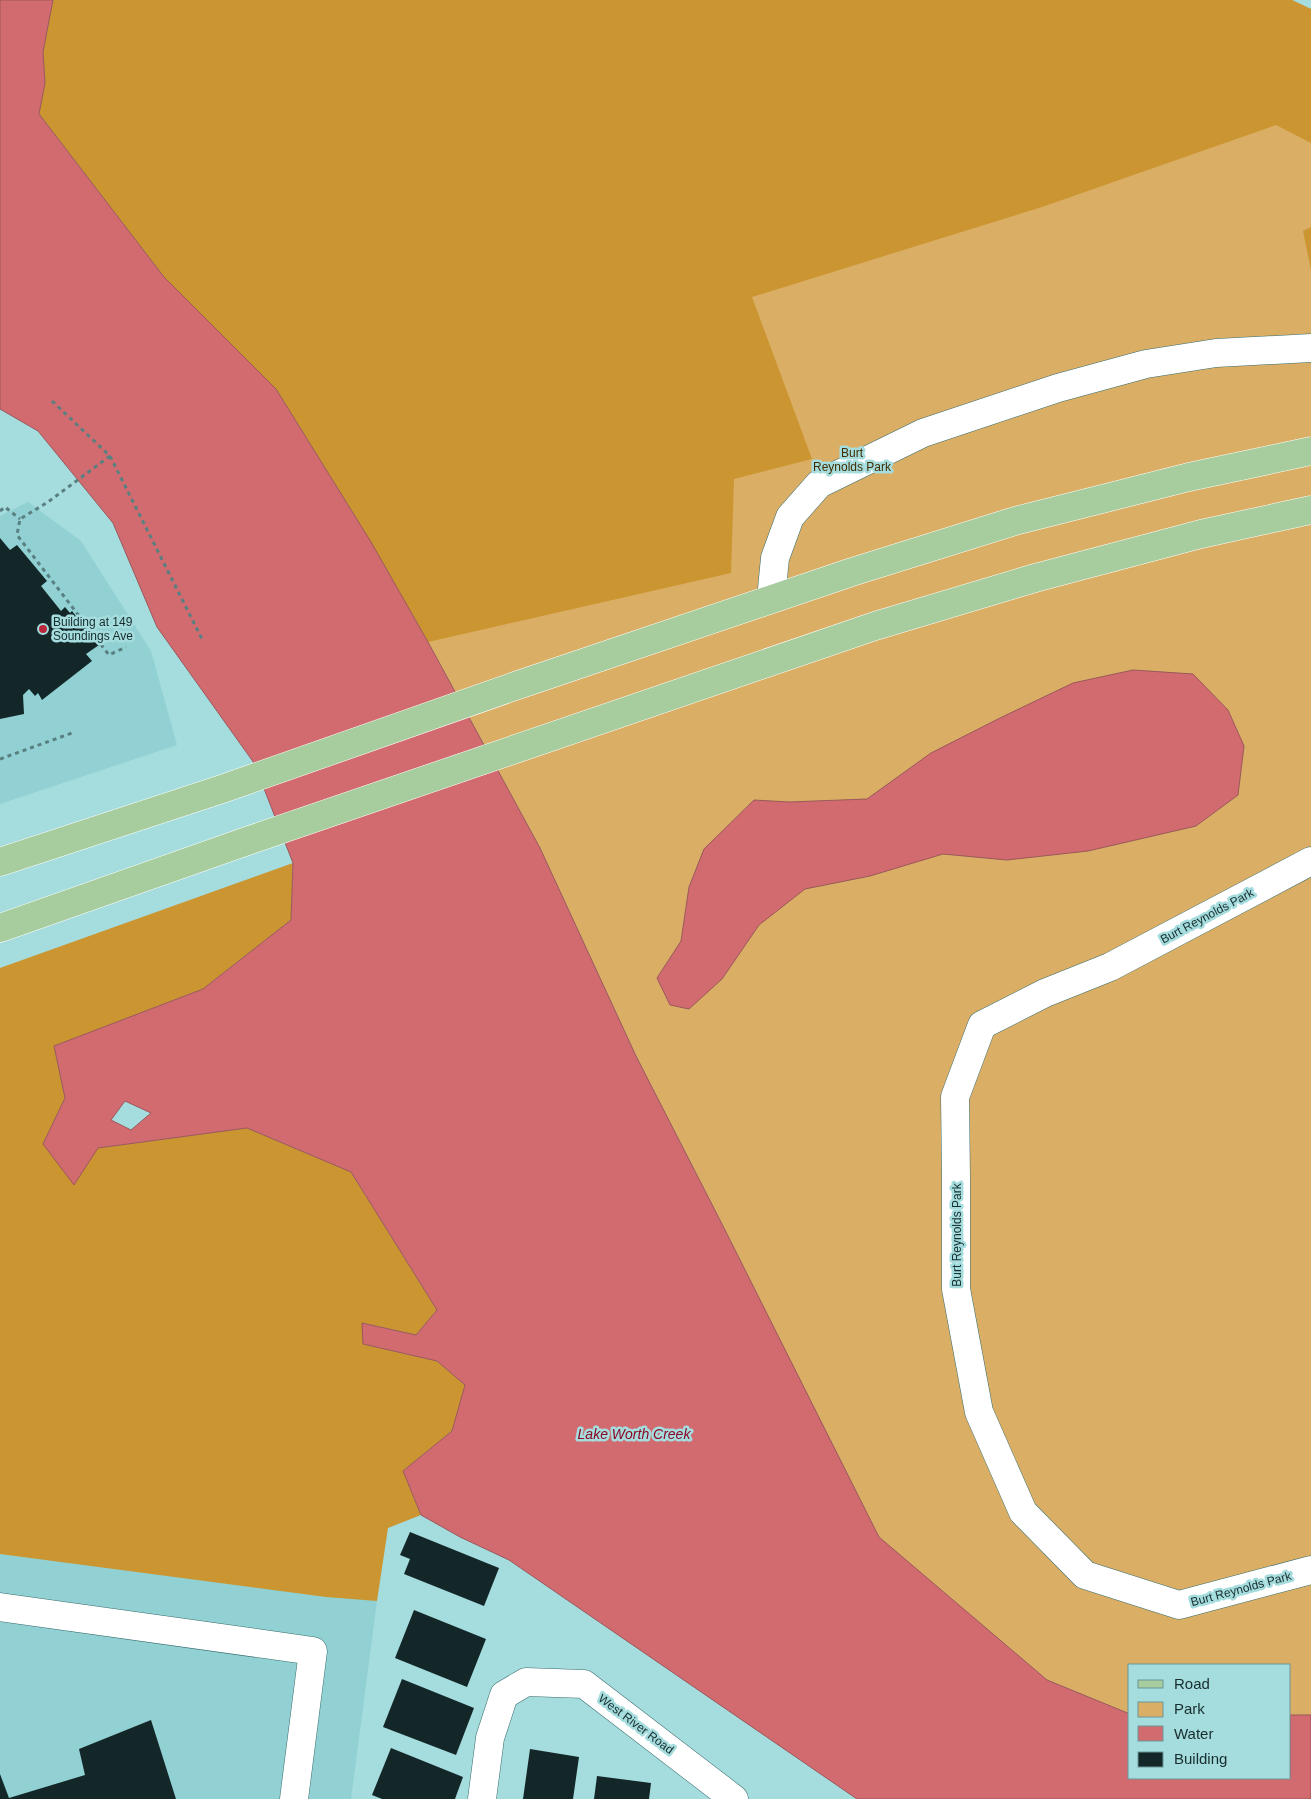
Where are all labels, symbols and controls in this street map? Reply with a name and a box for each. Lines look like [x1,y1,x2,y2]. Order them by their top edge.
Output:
park label: Burt Reynolds Park [813,446,892,474]
place label: Building at 149 Soundings Ave [53,615,133,643]
marker: Building at 149 Soundings Ave [37,623,49,635]
street label: Burt Reynolds Park [1158,885,1257,946]
street label: Burt Reynolds Park [950,1182,964,1287]
water label: Lake Worth Creek [578,1426,691,1442]
street label: Burt Reynolds Park [1189,1569,1294,1609]
legend [1128,1664,1291,1779]
text: Road [1174,1675,1210,1692]
street label: West River Road [596,1691,676,1757]
text: Park [1174,1700,1205,1717]
text: Water [1174,1725,1213,1742]
text: Building [1174,1750,1227,1767]

